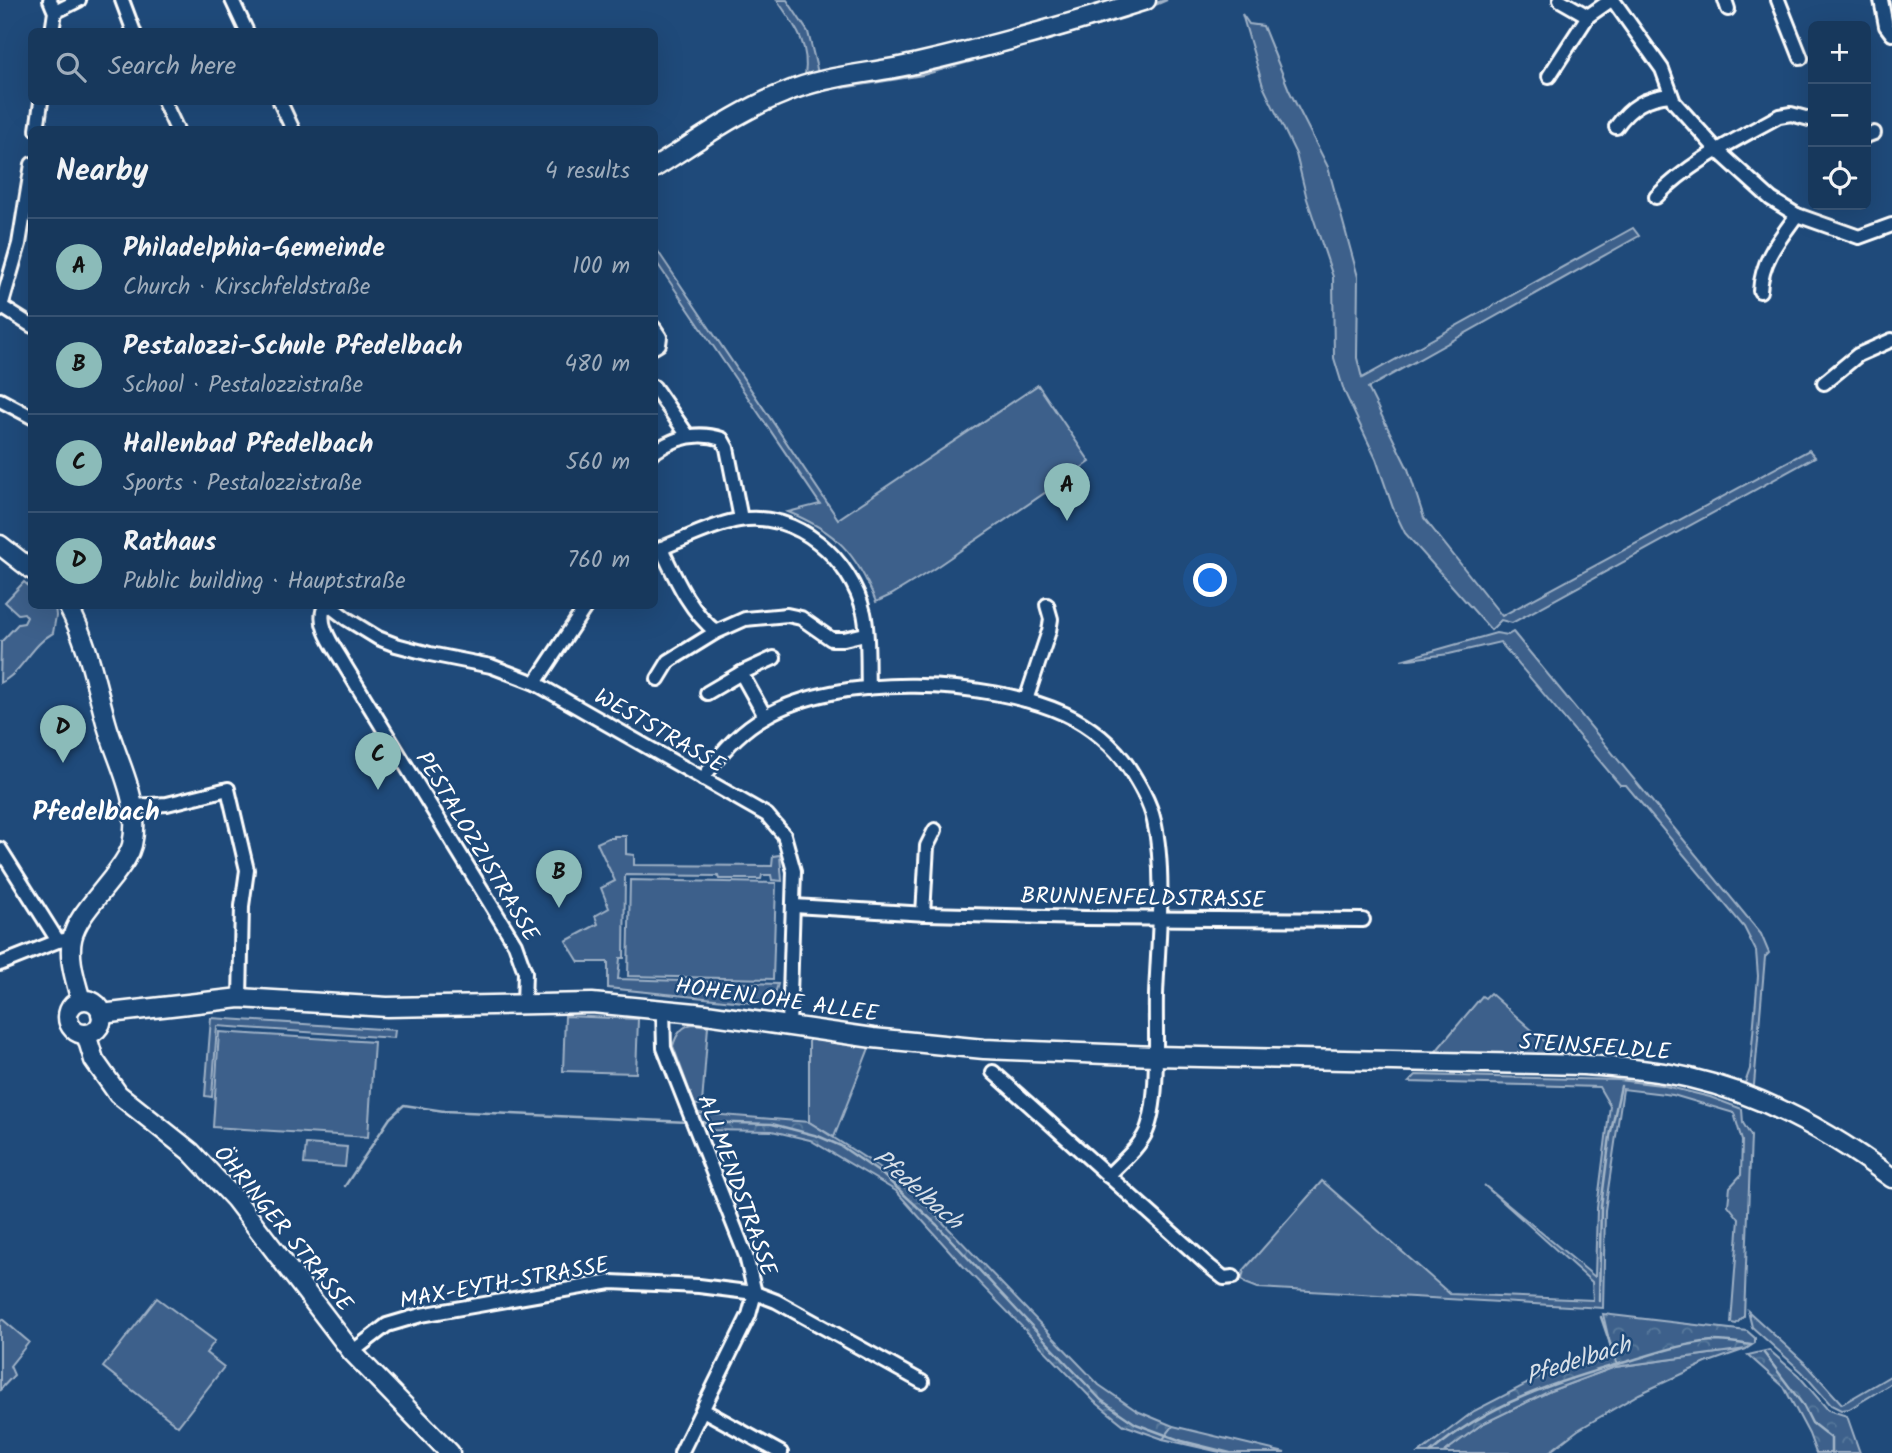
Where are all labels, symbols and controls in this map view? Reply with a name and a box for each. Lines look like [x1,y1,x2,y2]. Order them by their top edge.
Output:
map controls [1808,21,1871,210]
button: + [1808,21,1871,84]
search box [28,28,658,105]
text: Search here [108,46,236,88]
icon: search [52,48,90,86]
button: − [1808,84,1871,147]
button: locate [1808,147,1871,210]
text: Nearby [56,148,148,196]
text: 4 results [545,154,630,190]
text: Philadelphia-Gemeinde [123,228,385,270]
text: A [72,249,86,285]
text: 100 m [572,249,630,285]
text: Church · Kirschfeldstraße [123,270,370,306]
text: Pestalozzi-Schule Pfedelbach [123,326,463,368]
text: B [72,347,86,383]
text: 480 m [564,347,630,383]
text: School · Pestalozzistraße [123,368,363,404]
text: Hallenbad Pfedelbach [123,424,373,466]
text: C [72,445,86,481]
text: 560 m [566,445,630,481]
pin: A [1044,463,1090,521]
text: Sports · Pestalozzistraße [123,466,362,502]
text: Rathaus [123,522,216,564]
text: D [71,543,87,579]
text: 760 m [568,543,630,579]
your location [1193,563,1227,597]
text: Public building · Hauptstraße [123,564,406,600]
street label: WESTSTRASSE [587,680,732,784]
pin: D [40,705,86,763]
pin: C [355,732,401,790]
street label: PESTALOZZISTRASSE [405,745,548,950]
district label: Pfedelbach [32,792,160,834]
pin: B [536,850,582,908]
street label: BRUNNENFELDSTRASSE [1020,879,1266,919]
street label: HOHENLOHE ALLEE [673,969,881,1033]
street label: STEINSFELDLE [1518,1025,1672,1071]
street label: ALLMENDSTRASSE [687,1090,786,1282]
street label: ÖHRINGER STRASSE [204,1138,361,1321]
water label: Pfedelbach [863,1140,973,1242]
street label: MAX-EYTH-STRASSE [397,1248,612,1320]
water label: Pfedelbach [1521,1325,1638,1397]

